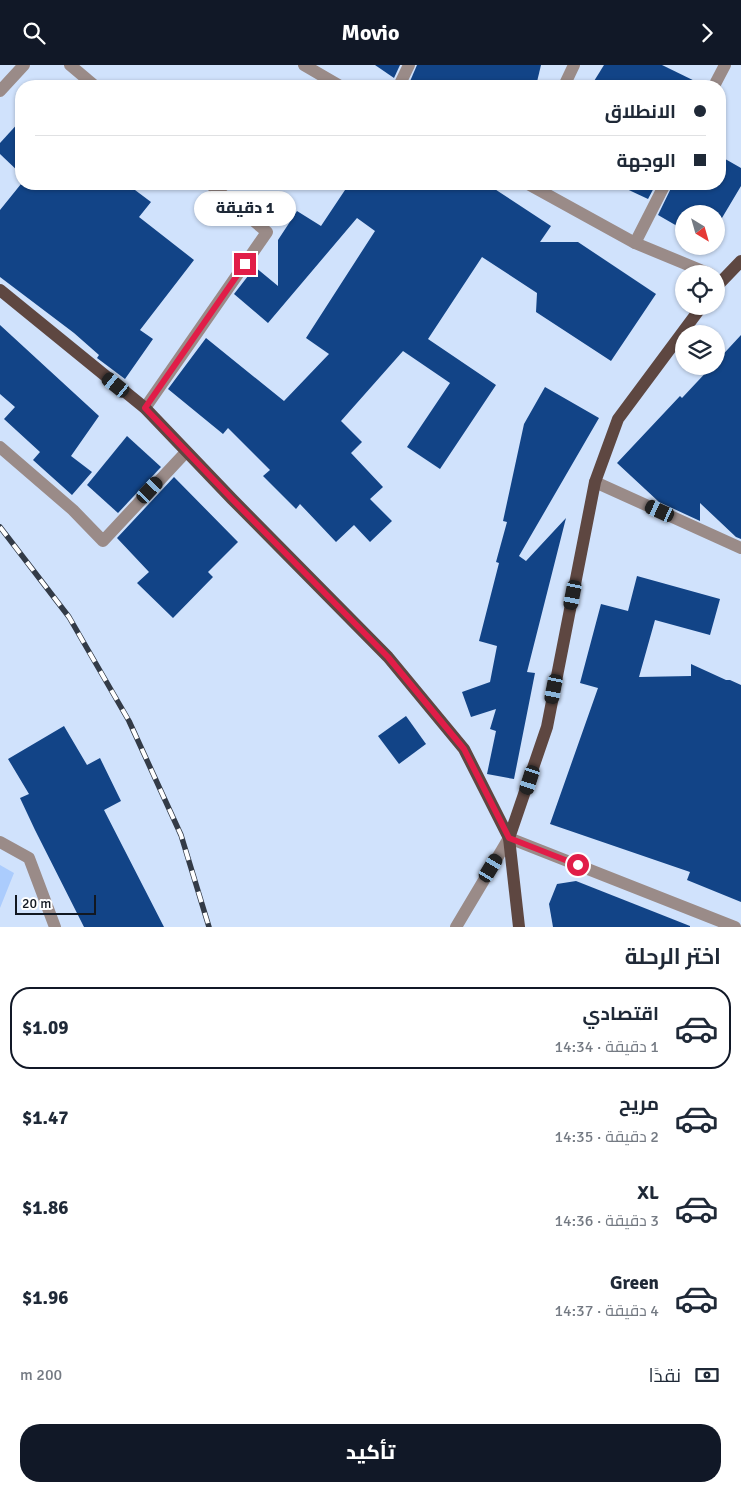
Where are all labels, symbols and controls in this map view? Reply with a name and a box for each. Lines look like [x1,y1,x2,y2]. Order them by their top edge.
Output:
icon: search [20,19,48,47]
text: Movio [342,19,399,46]
icon: forward [693,19,721,47]
text: الانطلاق [605,100,676,124]
text: الوجهة [616,149,676,173]
callout: 1 دقيقة [194,191,296,227]
text: 1 دقيقة [216,198,274,218]
north arrow [675,205,725,255]
map controls [675,205,725,375]
route end [234,253,256,275]
button: locate [675,265,725,315]
button: layers [675,325,725,375]
car [99,370,132,400]
car [134,474,165,506]
car [643,498,676,524]
car [562,579,583,611]
car [543,673,564,705]
car [518,763,541,797]
car [476,851,505,885]
route start [567,854,589,876]
scale bar [15,892,96,915]
text: 20 m [22,895,51,912]
text: اختر الرحلة [625,943,721,970]
text: اقتصادي [583,1002,659,1026]
icon: car [674,1006,719,1051]
text: $1.09 [22,1016,68,1040]
text: 1 دقيقة · 14:34 [554,1037,659,1057]
text: مريح [619,1092,659,1116]
icon: car [674,1096,719,1141]
text: $1.47 [22,1106,68,1130]
text: 2 دقيقة · 14:35 [554,1127,659,1147]
text: XL [637,1181,659,1205]
icon: car [674,1186,719,1231]
text: $1.86 [22,1196,68,1220]
text: 3 دقيقة · 14:36 [554,1211,659,1231]
text: Green [610,1271,659,1295]
icon: car [674,1276,719,1321]
text: $1.96 [22,1286,68,1310]
text: 4 دقيقة · 14:37 [554,1301,659,1321]
icon: cash [693,1361,721,1389]
text: نقدًا [649,1364,681,1388]
text: 200 m [20,1365,62,1385]
button: تأكيد [20,1424,721,1482]

